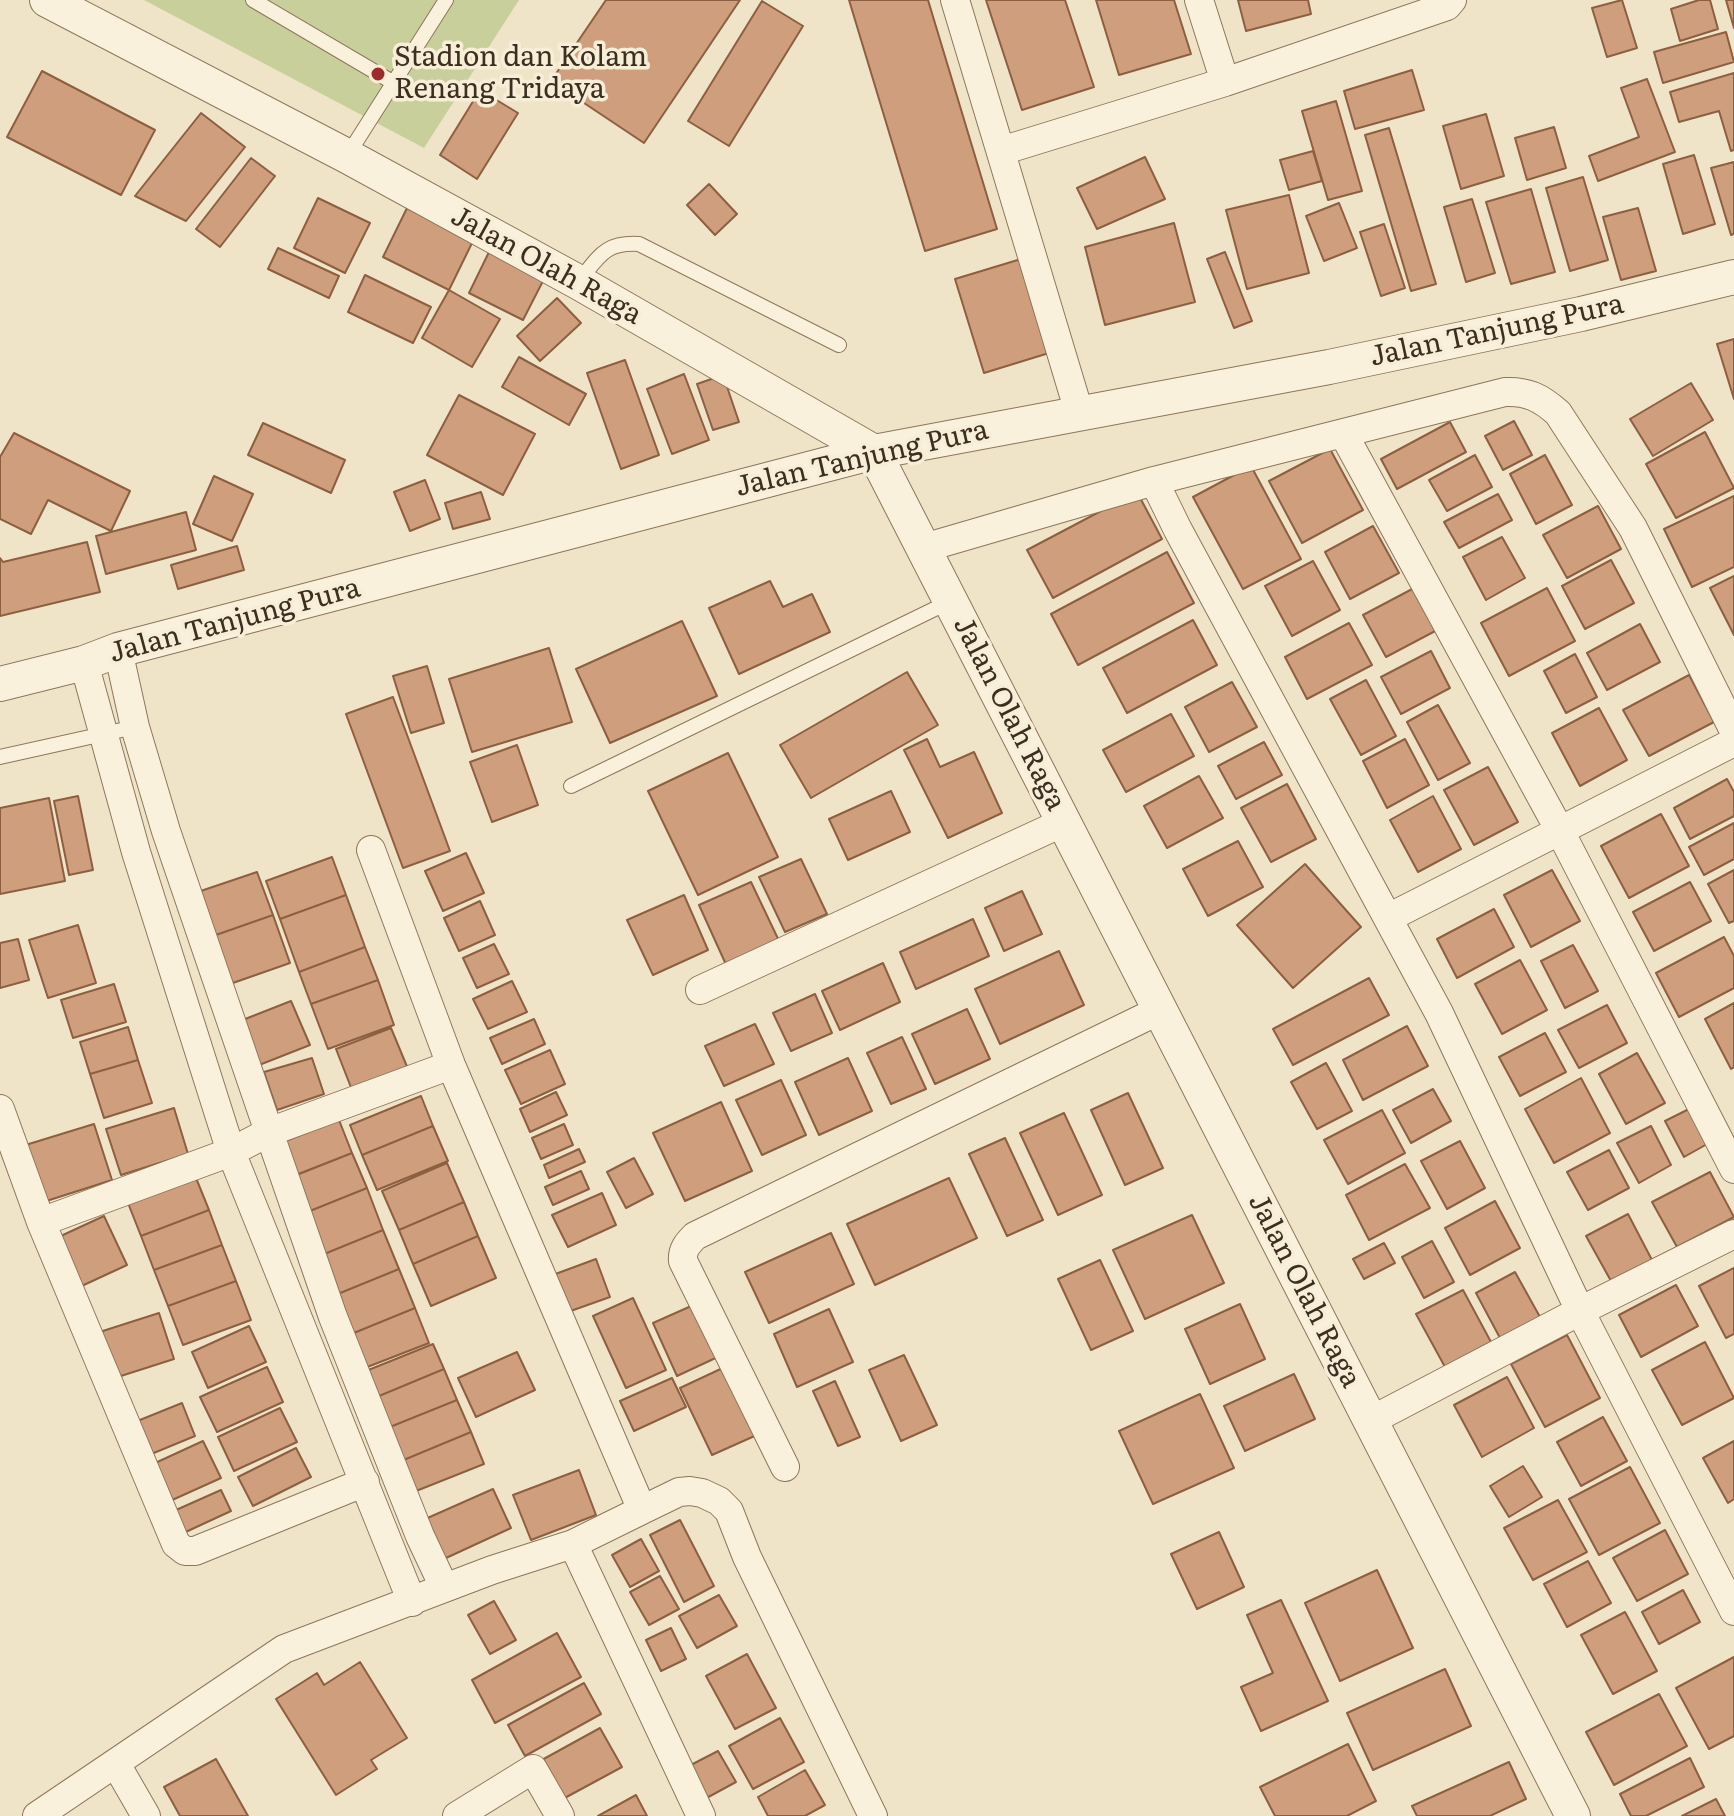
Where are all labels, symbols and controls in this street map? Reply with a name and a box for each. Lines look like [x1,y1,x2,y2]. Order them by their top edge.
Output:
place label: Stadion dan Kolam Renang Tridaya [394,41,647,107]
marker: Stadion dan Kolam Renang Tridaya [369,65,387,83]
street label: Jalan Olah Raga [445,200,647,332]
street label: Jalan Tanjung Pura [1367,288,1627,374]
street label: Jalan Tanjung Pura [732,414,992,504]
street label: Jalan Tanjung Pura [106,571,364,671]
street label: Jalan Olah Raga [946,612,1072,816]
street label: Jalan Olah Raga [1241,1189,1367,1393]

